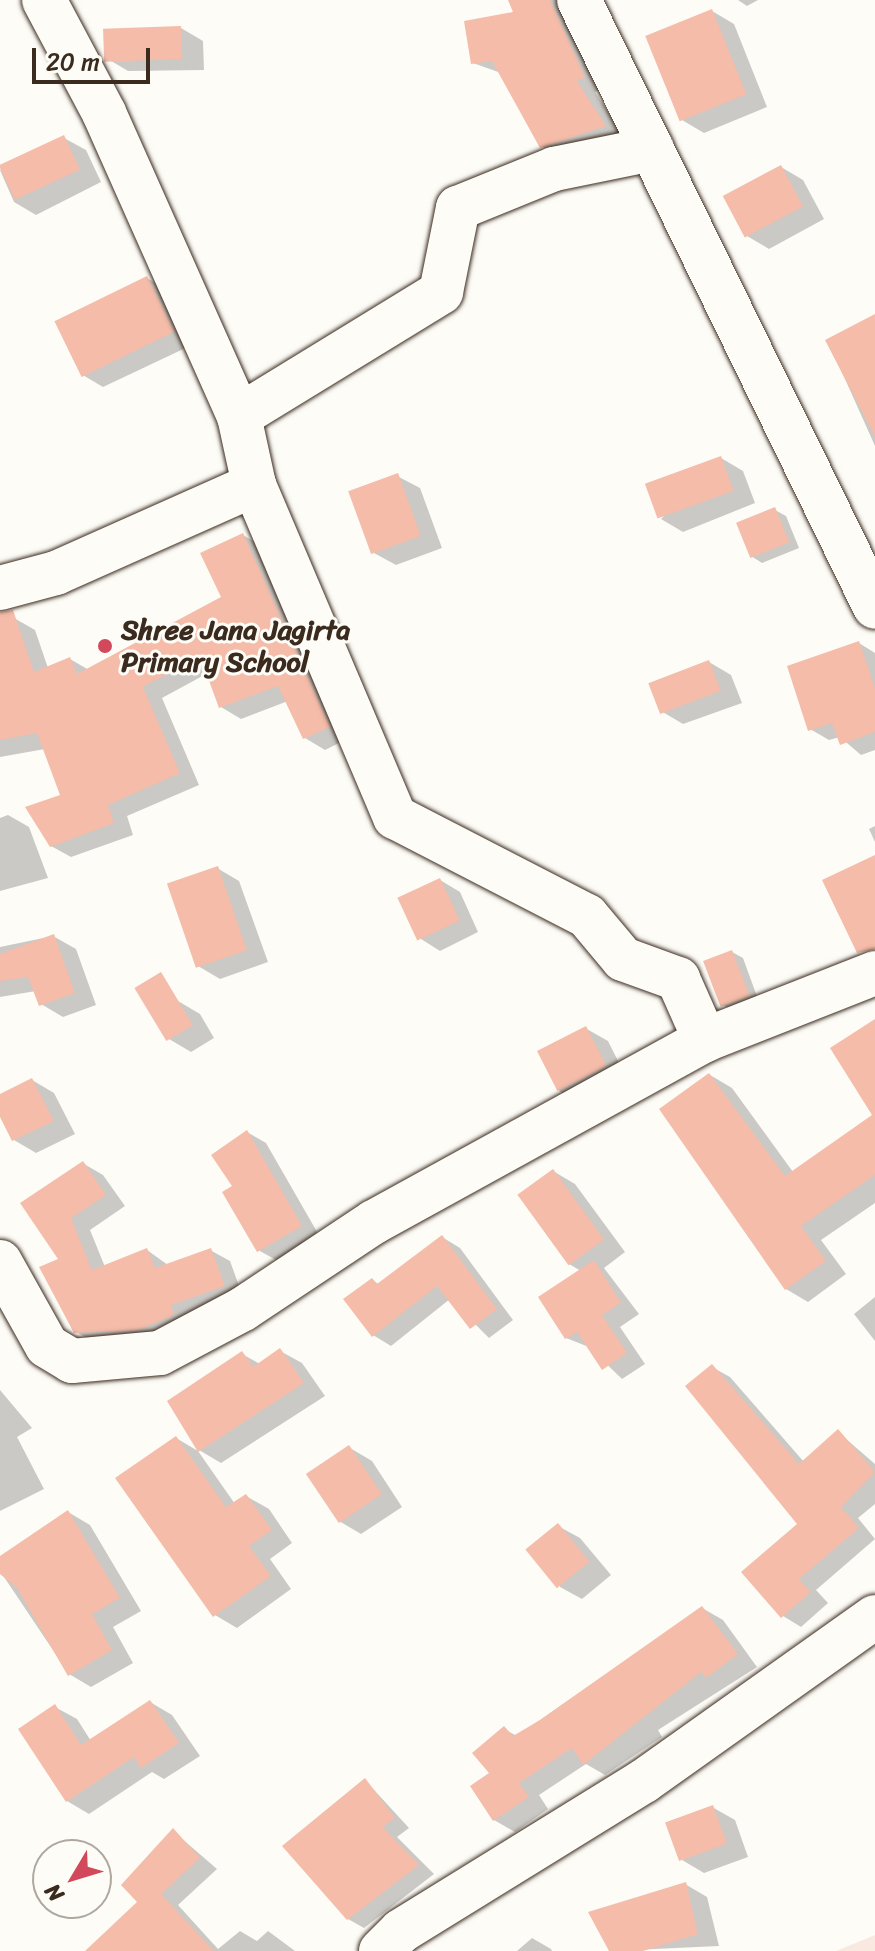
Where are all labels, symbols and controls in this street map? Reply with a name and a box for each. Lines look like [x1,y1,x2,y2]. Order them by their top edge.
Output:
scale bar [36,32,154,82]
text: 20 m [46,41,100,83]
place label: Shree Jana Jagirta Primary School [121,613,350,679]
marker: Shree Jana Jagirta Primary School [96,637,114,655]
north arrow [32,1839,112,1919]
text: N [34,1875,74,1911]

